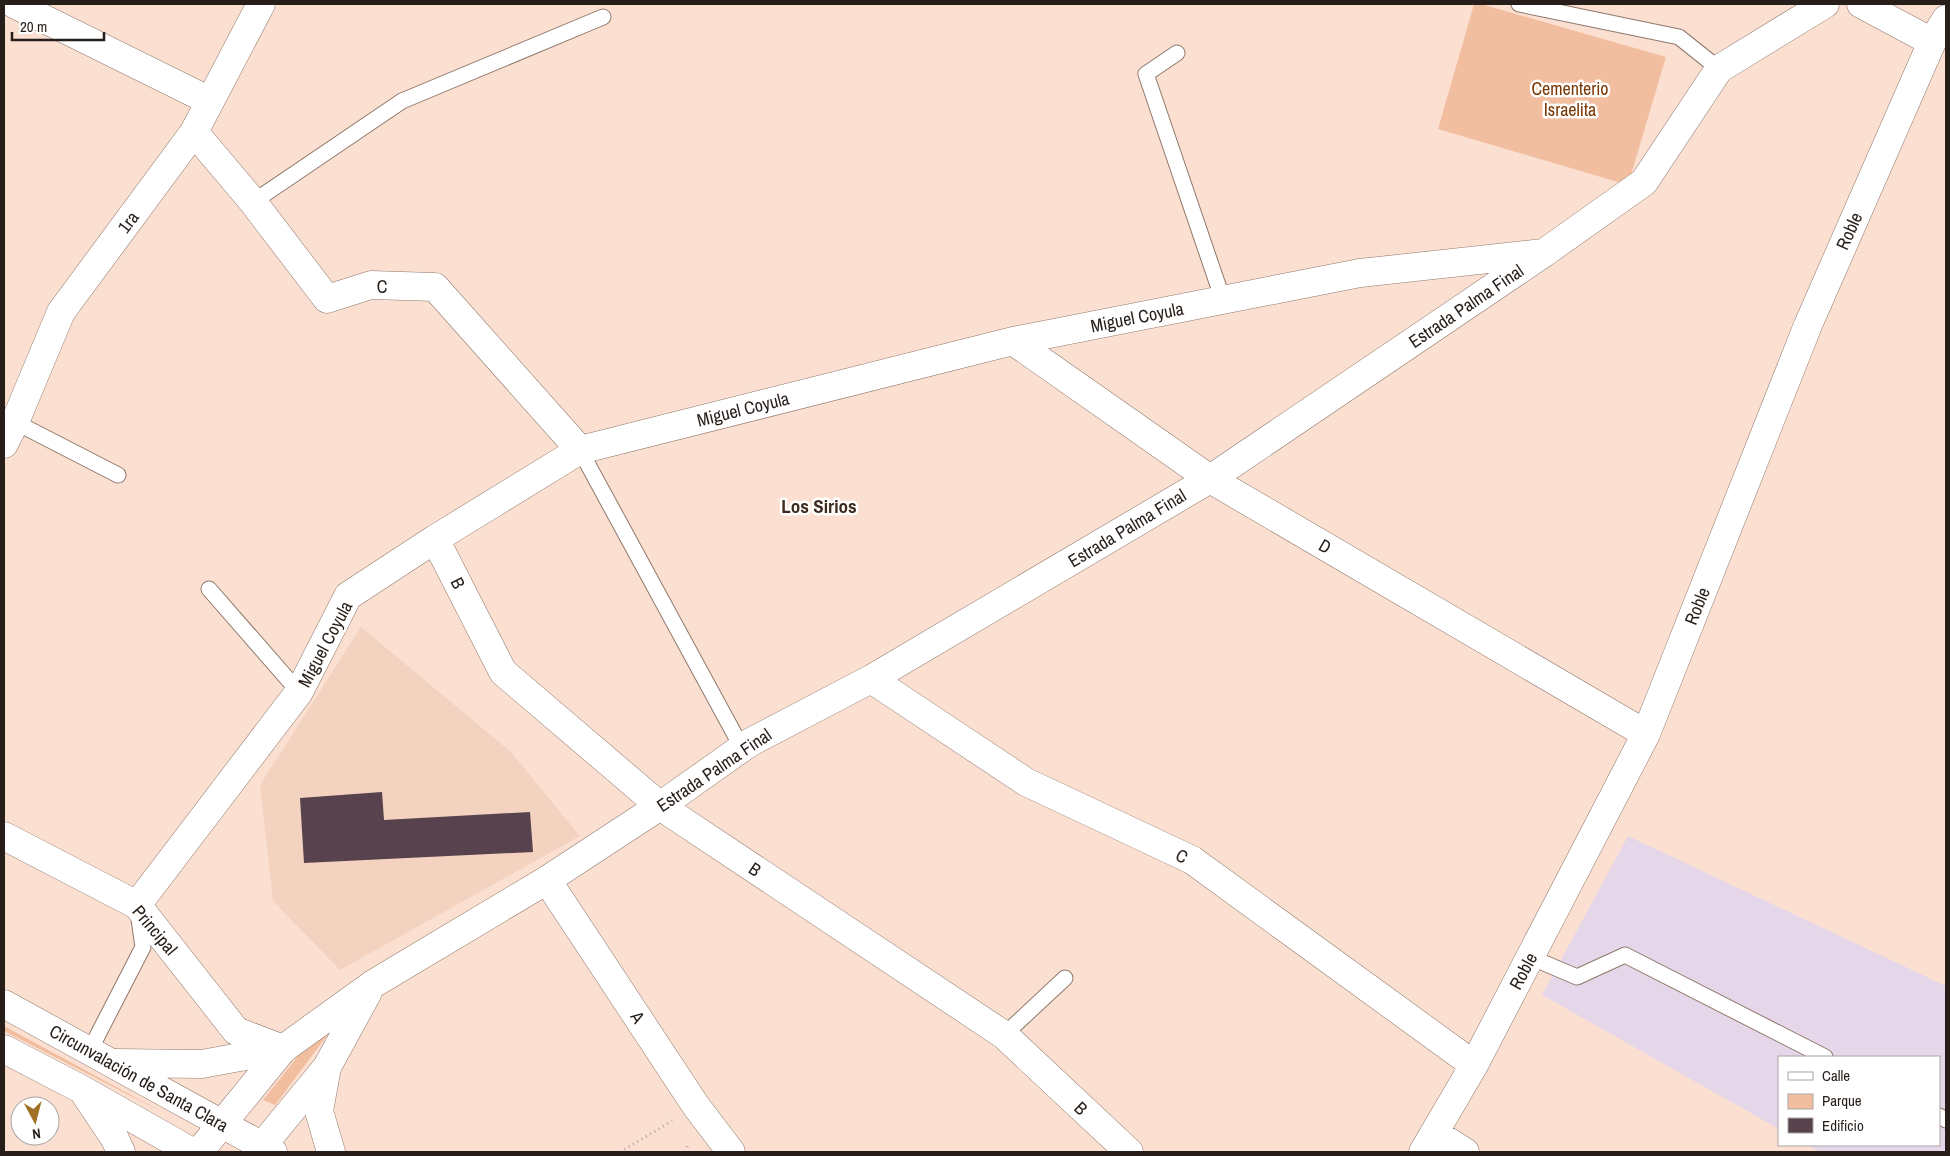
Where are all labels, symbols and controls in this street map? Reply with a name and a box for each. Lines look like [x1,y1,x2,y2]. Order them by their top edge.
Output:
scale bar [12,10,105,42]
text: 20 m [20,16,47,37]
park label: Cementerio Israelita [1531,76,1609,122]
street label: 1ra [112,206,144,238]
street label: Roble [1830,208,1868,254]
street label: Estrada Palma Final [1404,258,1528,354]
street label: C [377,274,387,299]
street label: Miguel Coyula [1088,296,1186,338]
street label: Miguel Coyula [694,385,792,433]
street label: Estrada Palma Final [1063,483,1191,573]
district label: Los Sirios [781,493,857,519]
street label: D [1314,533,1336,559]
street label: B [445,573,471,593]
street label: Roble [1678,583,1716,629]
street label: Miguel Coyula [292,596,358,692]
street label: Estrada Palma Final [652,722,776,818]
street label: C [1172,842,1192,870]
street label: B [744,856,766,882]
street label: Principal [127,900,183,960]
street label: Roble [1503,948,1543,994]
street label: A [624,1005,651,1028]
street label: Circunvalación de Santa Clara [45,1018,233,1138]
legend [1778,1056,1940,1146]
text: Calle [1822,1065,1850,1086]
text: Parque [1822,1090,1862,1111]
street label: B [1069,1095,1093,1121]
north arrow [10,1096,60,1146]
text: Edificio [1822,1115,1864,1136]
text: N [31,1124,42,1143]

